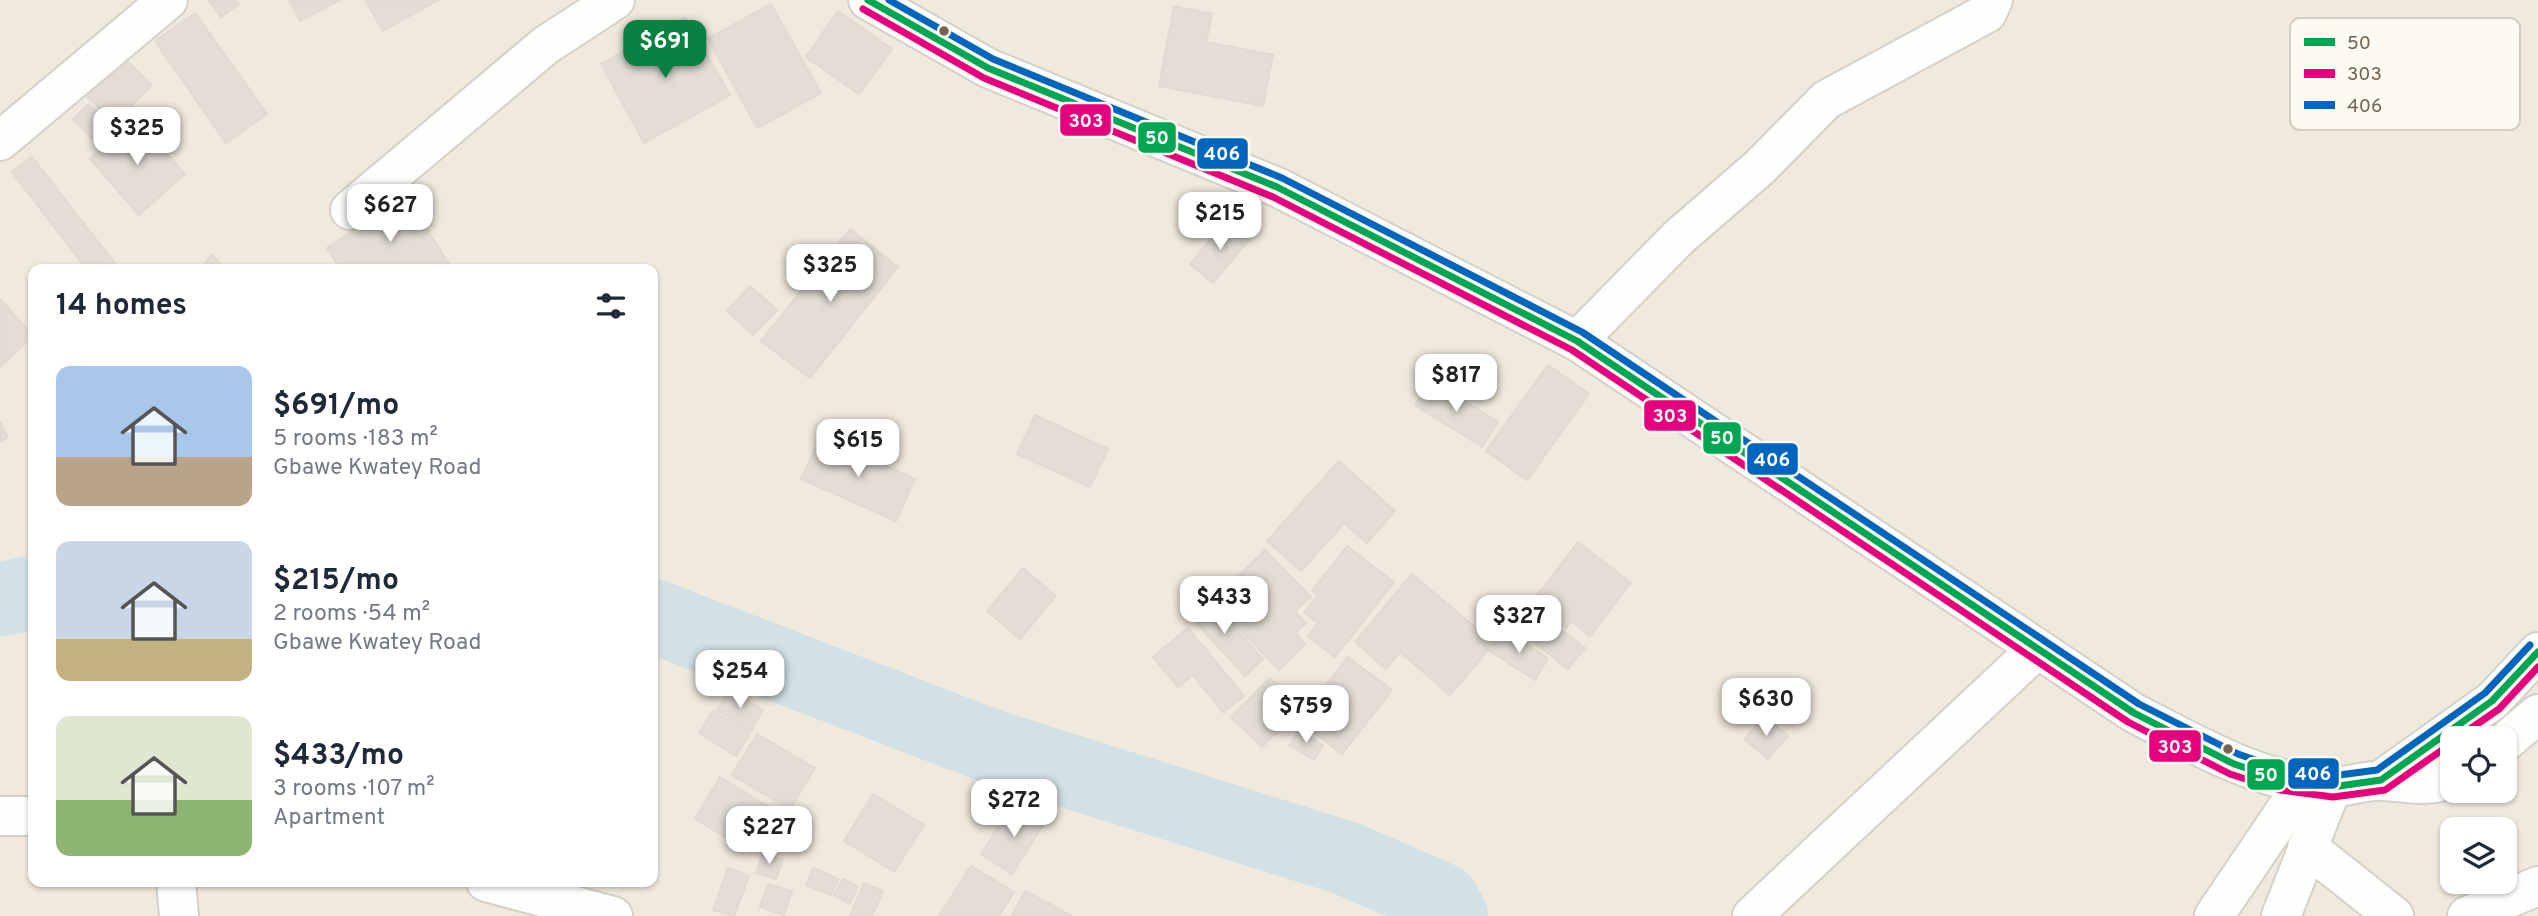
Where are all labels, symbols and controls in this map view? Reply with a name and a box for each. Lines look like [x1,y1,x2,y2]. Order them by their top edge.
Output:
legend [2290,18,2520,130]
pin: $691 [624,20,706,80]
unlabelled marker [937,24,951,38]
text: $691 [639,28,691,57]
text: 50 [2347,32,2371,56]
text: 303 [2347,63,2382,87]
text: 406 [2347,95,2382,119]
line badge: 303 [1059,103,1112,137]
pin: $325 [96,108,178,167]
text: 303 [1069,110,1103,134]
text: $325 [109,115,165,144]
line badge: 50 [1137,121,1177,154]
text: 50 [1145,127,1169,151]
line badge: 406 [1196,137,1249,170]
text: 406 [1204,143,1240,167]
pin: $627 [349,184,431,244]
text: $627 [363,192,417,221]
pin: $215 [1179,192,1261,252]
text: $215 [1194,200,1246,229]
pin: $325 [789,244,871,304]
text: $325 [802,252,858,281]
icon: filters [592,287,630,325]
text: 14 homes [56,288,187,325]
pin: $817 [1415,354,1497,414]
text: $817 [1431,362,1481,391]
text: $691/mo [273,388,399,425]
icon: home [112,394,196,478]
line badge: 303 [1643,399,1697,432]
text: 303 [1653,405,1687,429]
pin: $615 [817,420,899,479]
line badge: 50 [1702,421,1742,455]
text: 5 rooms · 183 m² [273,425,438,454]
text: $615 [832,427,884,456]
text: 50 [1710,427,1734,451]
line badge: 406 [1746,442,1799,476]
text: 406 [1754,449,1790,473]
text: Gbawe Kwatey Road [273,454,481,483]
text: $215/mo [273,563,399,600]
icon: home [112,569,196,653]
pin: $433 [1183,576,1265,636]
text: $433 [1196,584,1252,613]
pin: $327 [1478,596,1560,655]
text: 2 rooms · 54 m² [273,600,430,629]
text: $327 [1492,603,1546,632]
text: Gbawe Kwatey Road [273,629,481,658]
pin: $254 [699,650,781,710]
text: $254 [711,658,769,687]
pin: $630 [1725,678,1807,738]
pin: $759 [1265,686,1347,745]
text: $630 [1738,686,1794,715]
text: $759 [1279,693,1333,722]
map controls [2440,726,2517,894]
button: locate [2440,726,2517,803]
line badge: 303 [2148,729,2202,763]
text: 303 [2158,736,2192,760]
text: $433/mo [273,738,404,775]
unlabelled marker [2221,742,2235,756]
icon: home [112,744,196,828]
line badge: 406 [2287,757,2340,790]
line badge: 50 [2246,758,2286,791]
text: 406 [2295,763,2331,787]
text: 50 [2254,764,2278,788]
text: 3 rooms · 107 m² [273,775,435,804]
pin: $272 [973,780,1055,839]
text: $272 [987,787,1041,816]
text: Apartment [273,804,385,833]
pin: $227 [728,806,810,866]
text: $227 [742,814,796,843]
button: layers [2440,817,2517,894]

